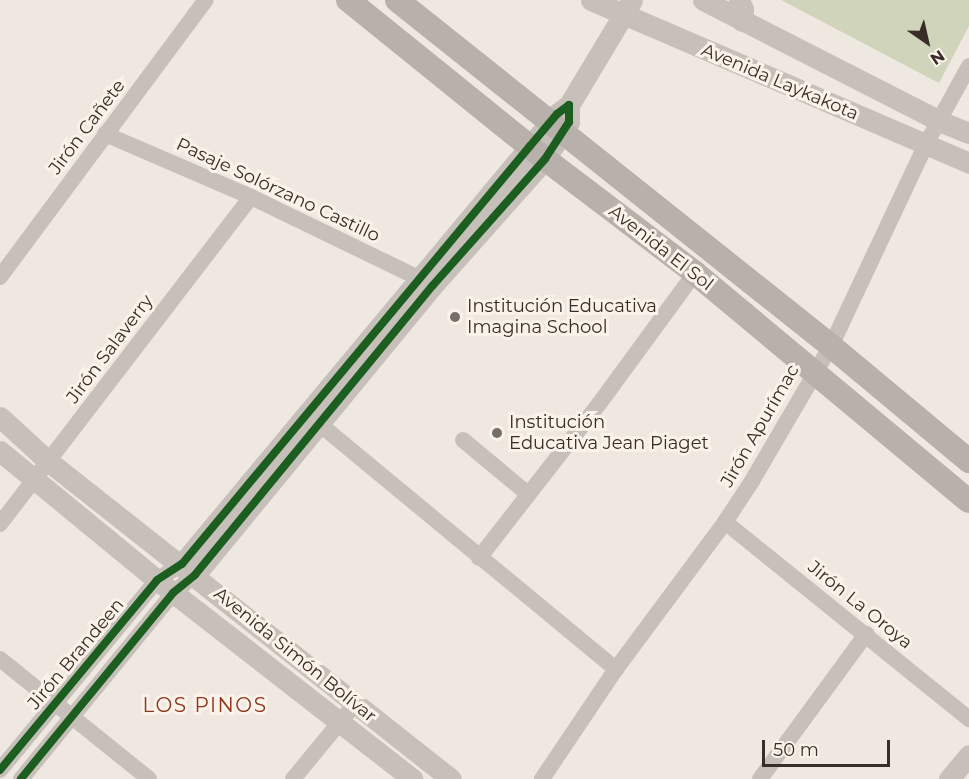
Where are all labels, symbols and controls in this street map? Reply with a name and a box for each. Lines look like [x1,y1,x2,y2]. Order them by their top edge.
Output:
north arrow [897,12,957,72]
street label: Avenida Laykakota [698,39,862,125]
text: N [927,46,948,69]
street label: Jirón Cañete [44,75,130,179]
street label: Pasaje Solórzano Castillo [173,133,383,247]
street label: Avenida El Sol [605,201,717,295]
street label: Jirón Salaverry [62,290,158,408]
place label: Institución Educativa Imagina School [467,296,657,338]
marker: Institución Educativa Imagina School [448,310,462,324]
street label: Jirón Apurímac [716,361,804,491]
place label: Institución Educativa Jean Piaget [509,412,709,454]
marker: Institución Educativa Jean Piaget [490,426,504,440]
street label: Jirón La Oroya [803,556,917,654]
street label: Avenida Simón Bolívar [210,583,380,727]
street label: Jirón Brandeen [23,594,129,714]
district label: LOS PINOS [143,693,267,717]
scale bar [765,728,892,766]
text: 50 m [773,739,819,761]

